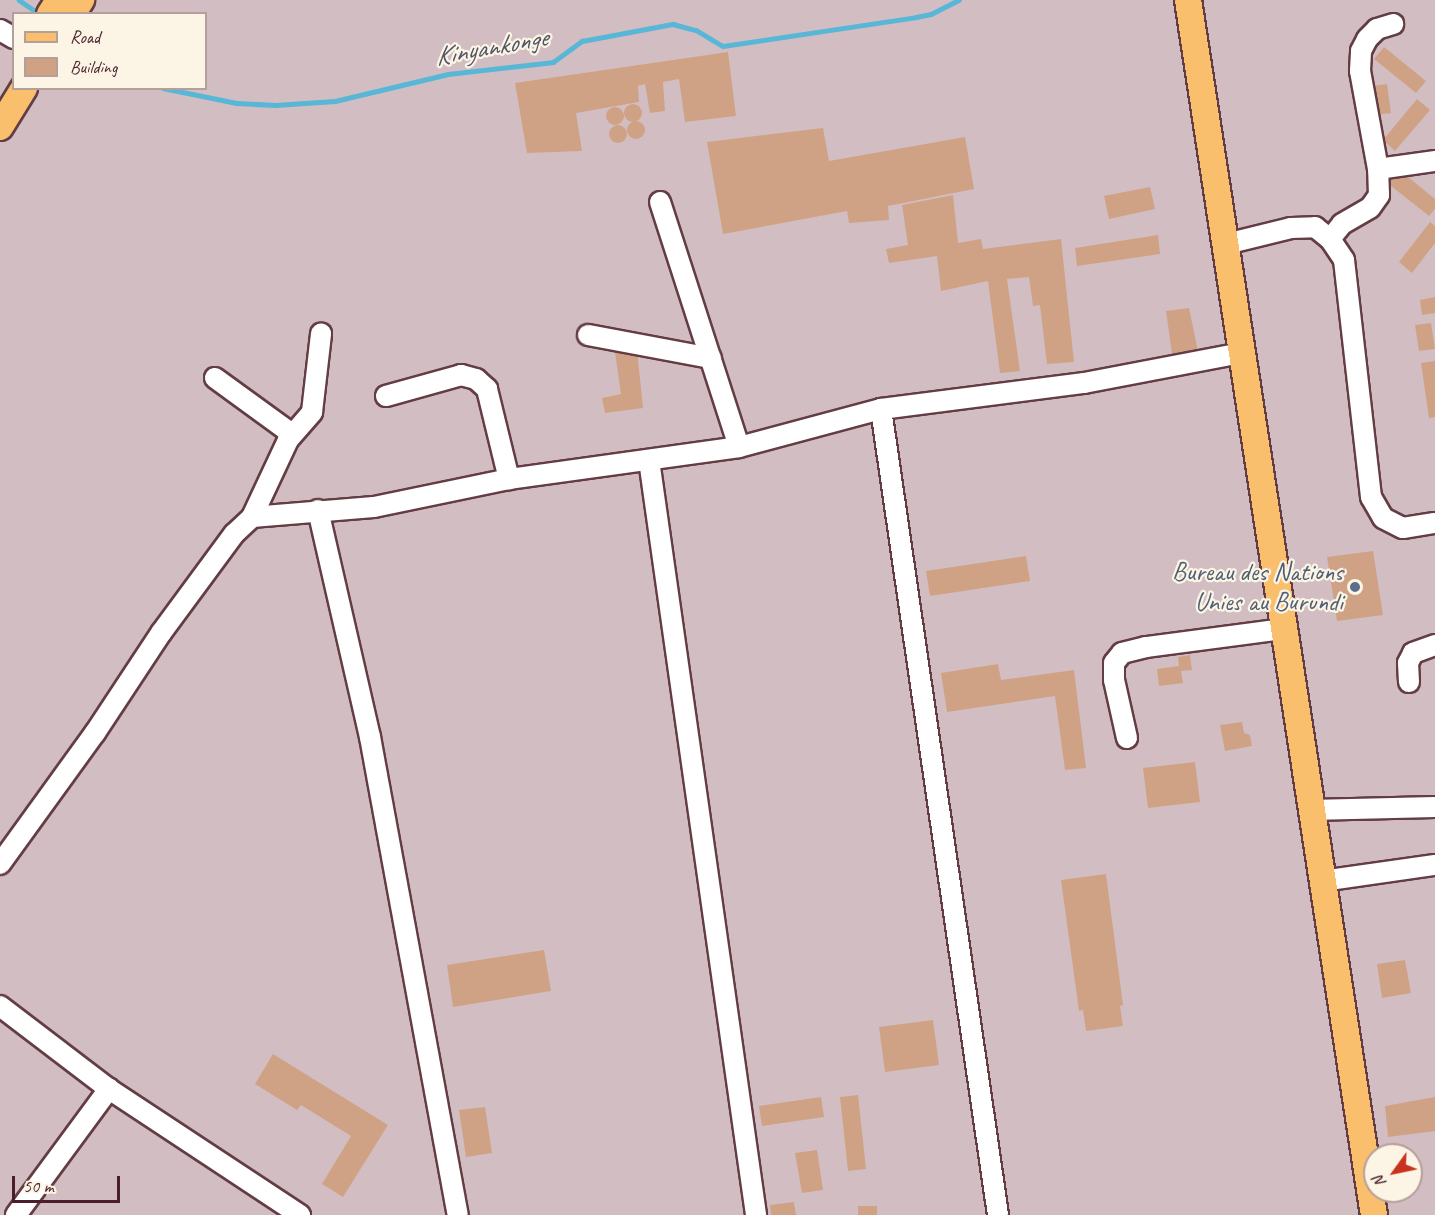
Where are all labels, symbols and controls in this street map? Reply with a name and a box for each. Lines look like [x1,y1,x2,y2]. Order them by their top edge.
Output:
legend [12,12,207,90]
water label: Kinyankonge [433,21,549,73]
text: Road [70,26,100,48]
text: Building [70,56,117,78]
place label: Bureau des Nations Unies au Burundi [1172,556,1343,618]
marker: Bureau des Nations Unies au Burundi [1348,580,1362,594]
north arrow [1363,1143,1423,1203]
scale bar [15,1164,123,1202]
text: N [1368,1172,1391,1191]
text: 50 m [23,1175,54,1197]

